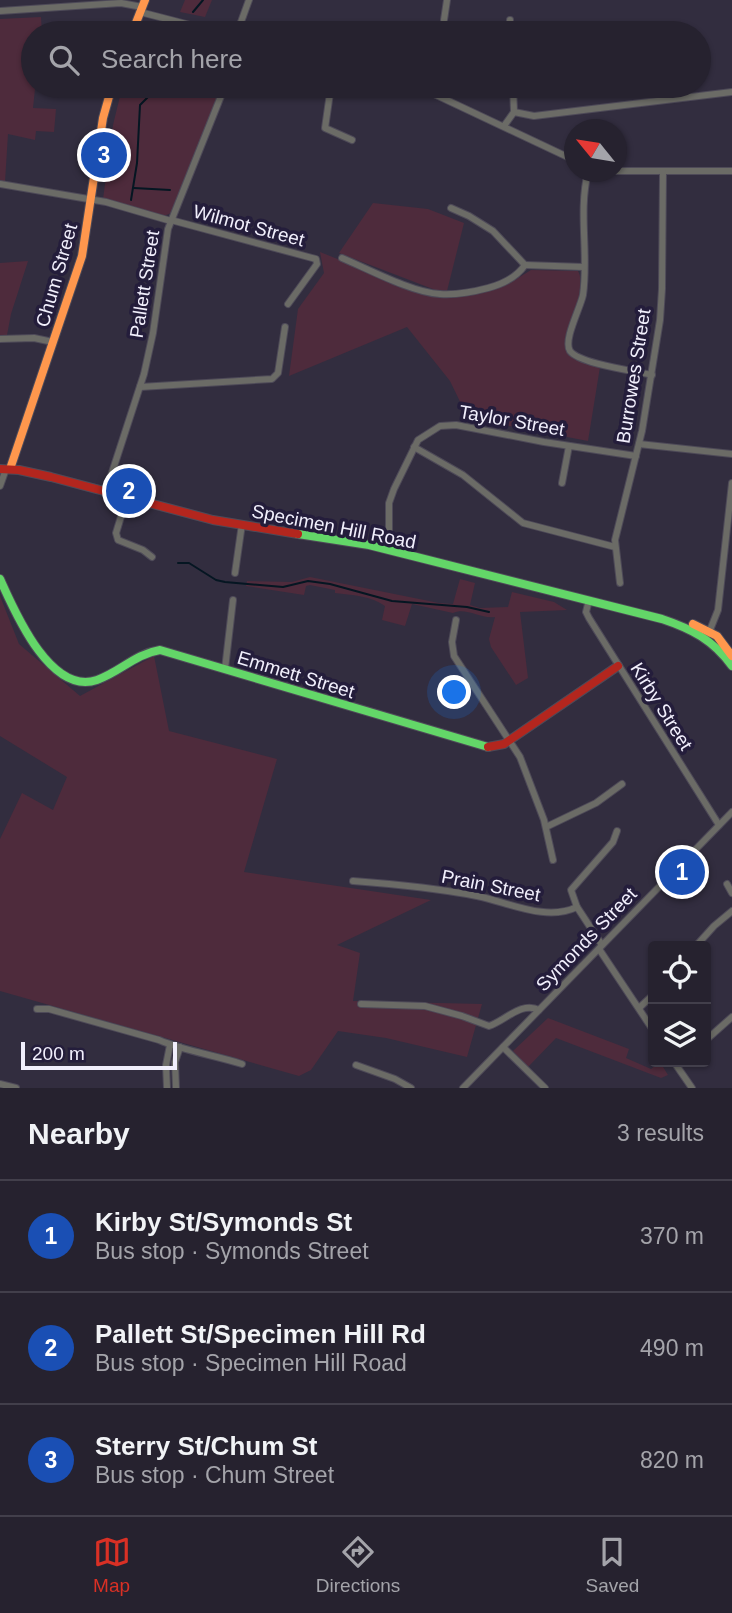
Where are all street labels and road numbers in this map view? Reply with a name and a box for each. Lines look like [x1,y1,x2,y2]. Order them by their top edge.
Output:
street label: Wilmot Street [191,201,307,251]
street label: Chum Street [32,220,81,329]
street label: Pallett Street [126,228,163,339]
street label: Burrowes Street [612,306,655,445]
street label: Taylor Street [458,401,567,440]
street label: Specimen Hill Road [250,500,418,553]
street label: Emmett Street [235,647,358,702]
street label: Kirby Street [626,659,697,755]
street label: Prain Street [440,866,543,906]
street label: Symonds Street [532,883,641,995]

